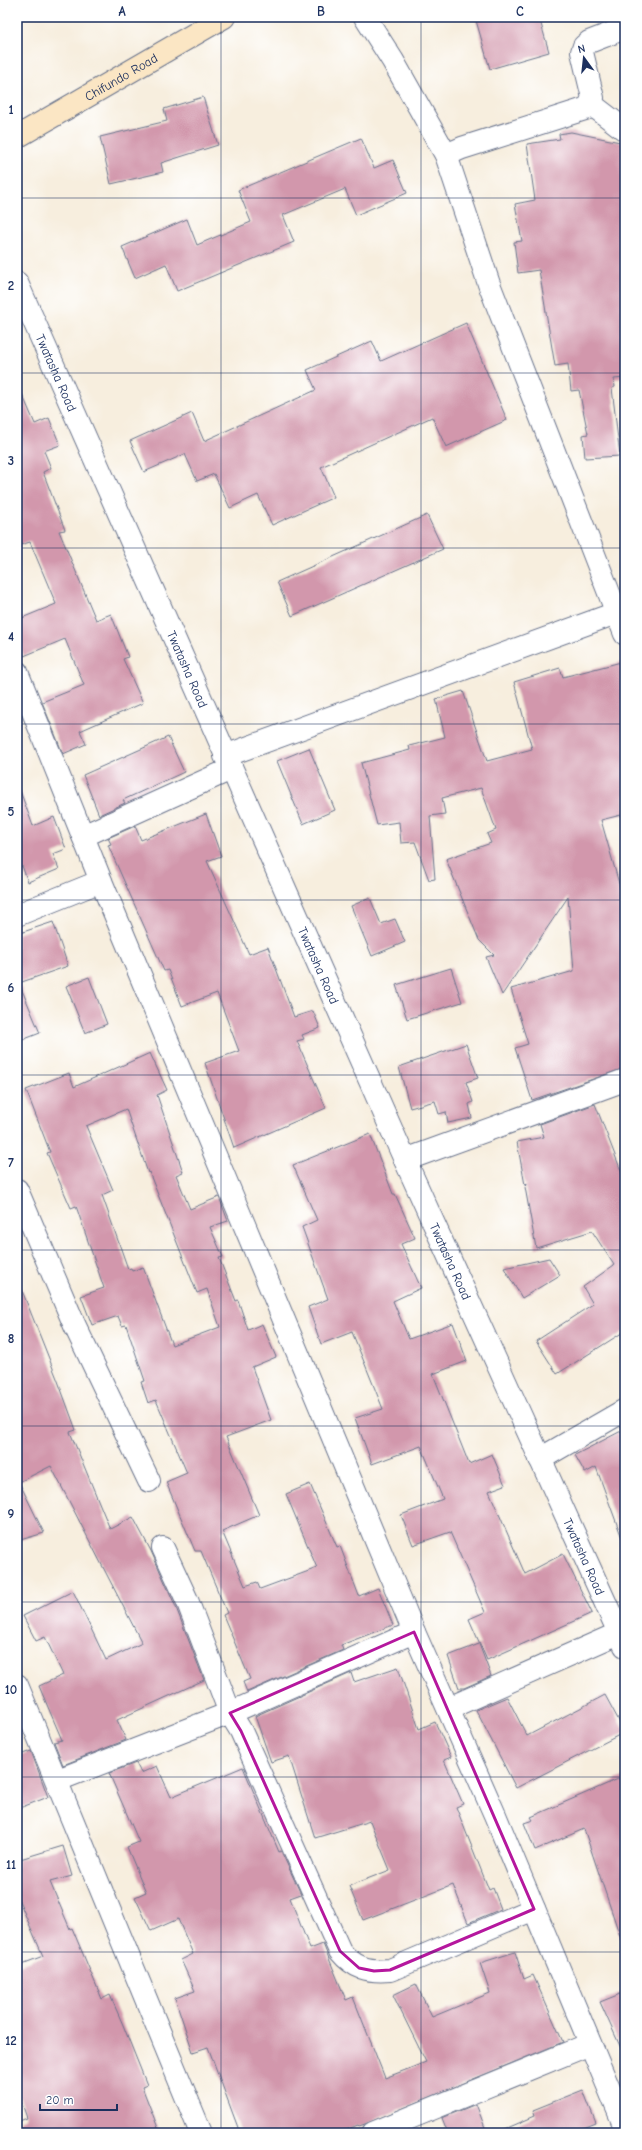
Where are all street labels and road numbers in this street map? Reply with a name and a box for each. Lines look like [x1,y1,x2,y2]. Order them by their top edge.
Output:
street label: Chifundo Road [82,50,160,104]
street label: Twatasha Road [33,332,80,413]
street label: Twatasha Road [164,628,211,710]
street label: Twatasha Road [295,924,342,1006]
street label: Twatasha Road [427,1220,475,1302]
street label: Twatasha Road [561,1516,608,1597]

